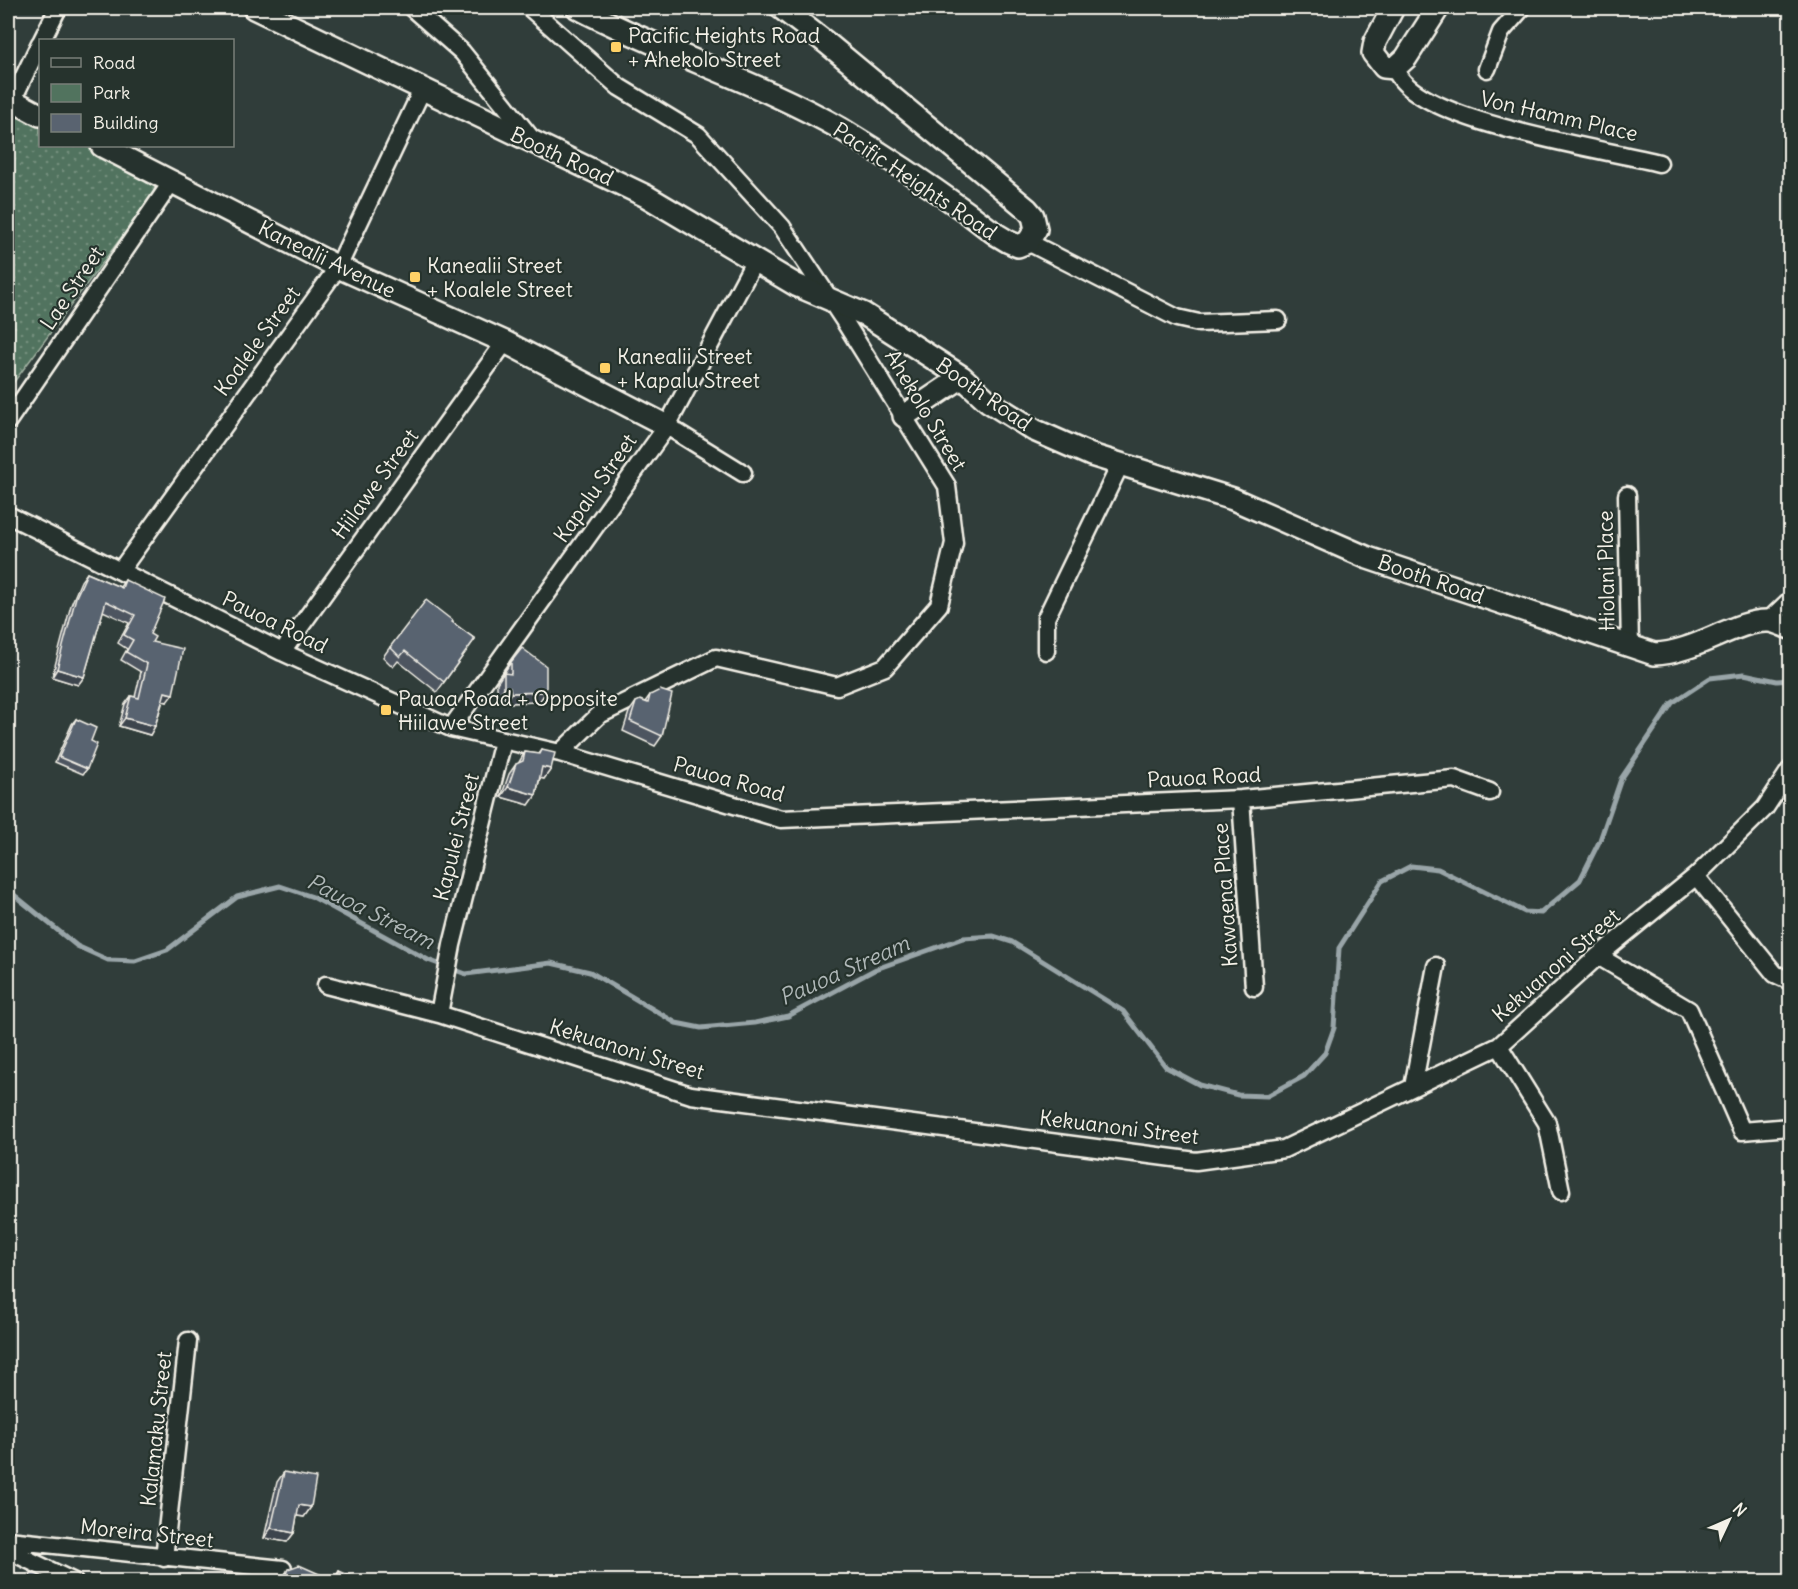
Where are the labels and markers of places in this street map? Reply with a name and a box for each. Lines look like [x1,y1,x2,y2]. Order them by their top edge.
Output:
place label: Pacific Heights Road + Ahekolo Street [628,22,820,73]
marker: Pacific Heights Road + Ahekolo Street [609,40,623,54]
place label: Kanealii Street + Koalele Street [427,252,573,303]
marker: Kanealii Street + Koalele Street [408,270,422,284]
place label: Kanealii Street + Kapalu Street [617,343,760,394]
marker: Kanealii Street + Kapalu Street [598,361,612,375]
place label: Pauoa Road + Opposite Hiilawe Street [398,685,618,736]
marker: Pauoa Road + Opposite Hiilawe Street [379,703,393,717]

